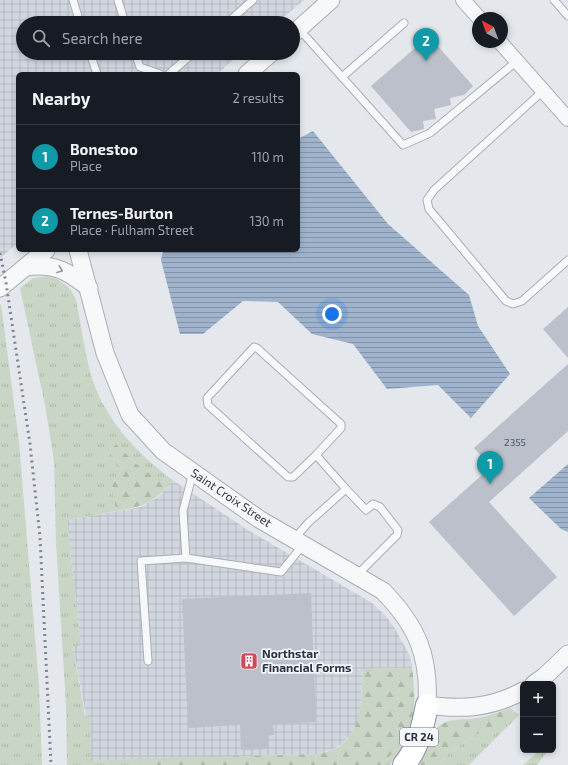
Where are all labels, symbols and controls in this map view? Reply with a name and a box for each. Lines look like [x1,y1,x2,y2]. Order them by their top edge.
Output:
north arrow [472,12,508,48]
search box [16,16,300,60]
icon: search [30,27,52,49]
pin: 2 [413,28,439,61]
text: Search here [62,29,143,47]
text: Nearby [32,88,90,108]
text: 2 results [232,90,284,106]
text: Bonestoo [70,140,138,158]
text: 1 [42,149,48,165]
text: 110 m [252,149,284,165]
text: Place [70,158,102,174]
text: Ternes-Burton [70,204,173,222]
text: 2 [41,213,49,229]
text: 130 m [249,213,284,229]
text: Place · Fulham Street [70,222,194,238]
one-way arrow [56,266,63,274]
your location [322,304,342,324]
house number: 2355 [504,436,526,448]
pin: 1 [477,451,503,484]
street label: Saint Croix Street [189,465,275,530]
place label: Northstar Financial Forms [262,646,351,674]
building icon: Northstar Financial Forms [239,651,259,671]
map controls [520,681,556,753]
button: + [520,681,556,717]
button: − [520,717,556,753]
road number: CR 24 [400,728,438,746]

